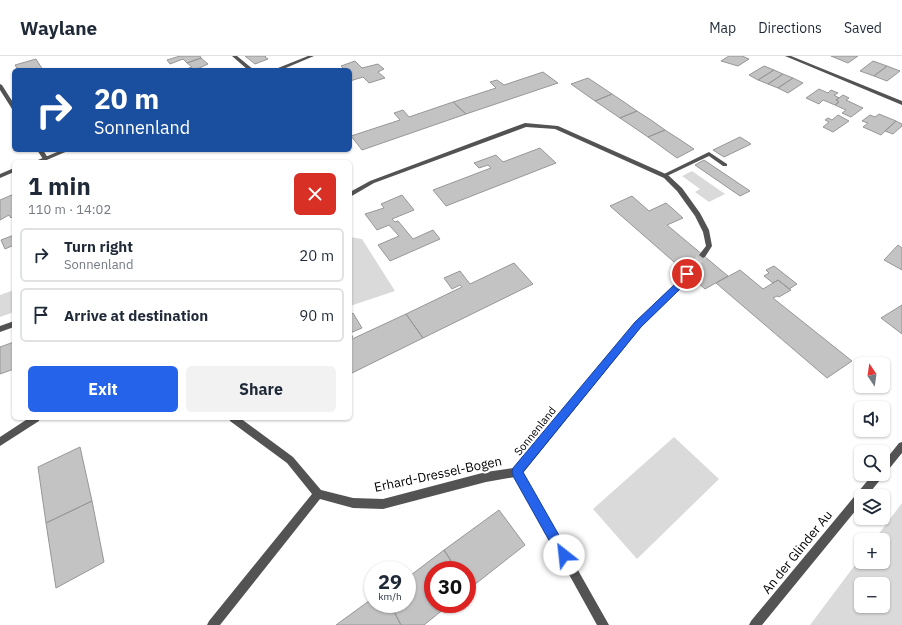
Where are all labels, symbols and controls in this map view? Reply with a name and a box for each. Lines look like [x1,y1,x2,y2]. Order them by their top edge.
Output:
text: Waylane [20,16,97,40]
text: Map [709,19,736,37]
text: Directions [758,19,822,37]
text: Saved [844,19,882,37]
text: 20 m [94,80,159,117]
icon: right [28,84,80,136]
text: Sonnenland [94,116,190,139]
text: 1 min [28,170,91,202]
button: close [294,173,336,215]
text: 110 m · 14:02 [28,201,111,218]
text: Turn right [64,237,133,256]
icon: right [30,244,52,266]
text: 20 m [299,246,334,265]
text: Sonnenland [64,256,134,273]
pin [670,257,704,291]
icon: arrive [676,263,698,285]
icon: arrive [30,304,52,326]
text: Arrive at destination [64,306,208,325]
text: 90 m [299,306,334,325]
north arrow [854,357,890,393]
map controls [854,357,890,613]
button: Exit [28,366,178,412]
button: Share [186,366,336,412]
button: sound [854,401,890,437]
street label: Sonnenland [511,404,559,458]
button: search [854,445,890,481]
street label: Erhard-Dressel-Bogen [373,452,503,496]
button: layers [854,489,890,525]
street label: An der Glinder Au [758,507,836,597]
button: + [854,533,890,569]
position arrow [543,534,585,576]
speed limit sign: 30 [424,561,476,613]
text: 29 [378,568,402,595]
button: − [854,577,890,613]
text: km/h [378,590,402,603]

